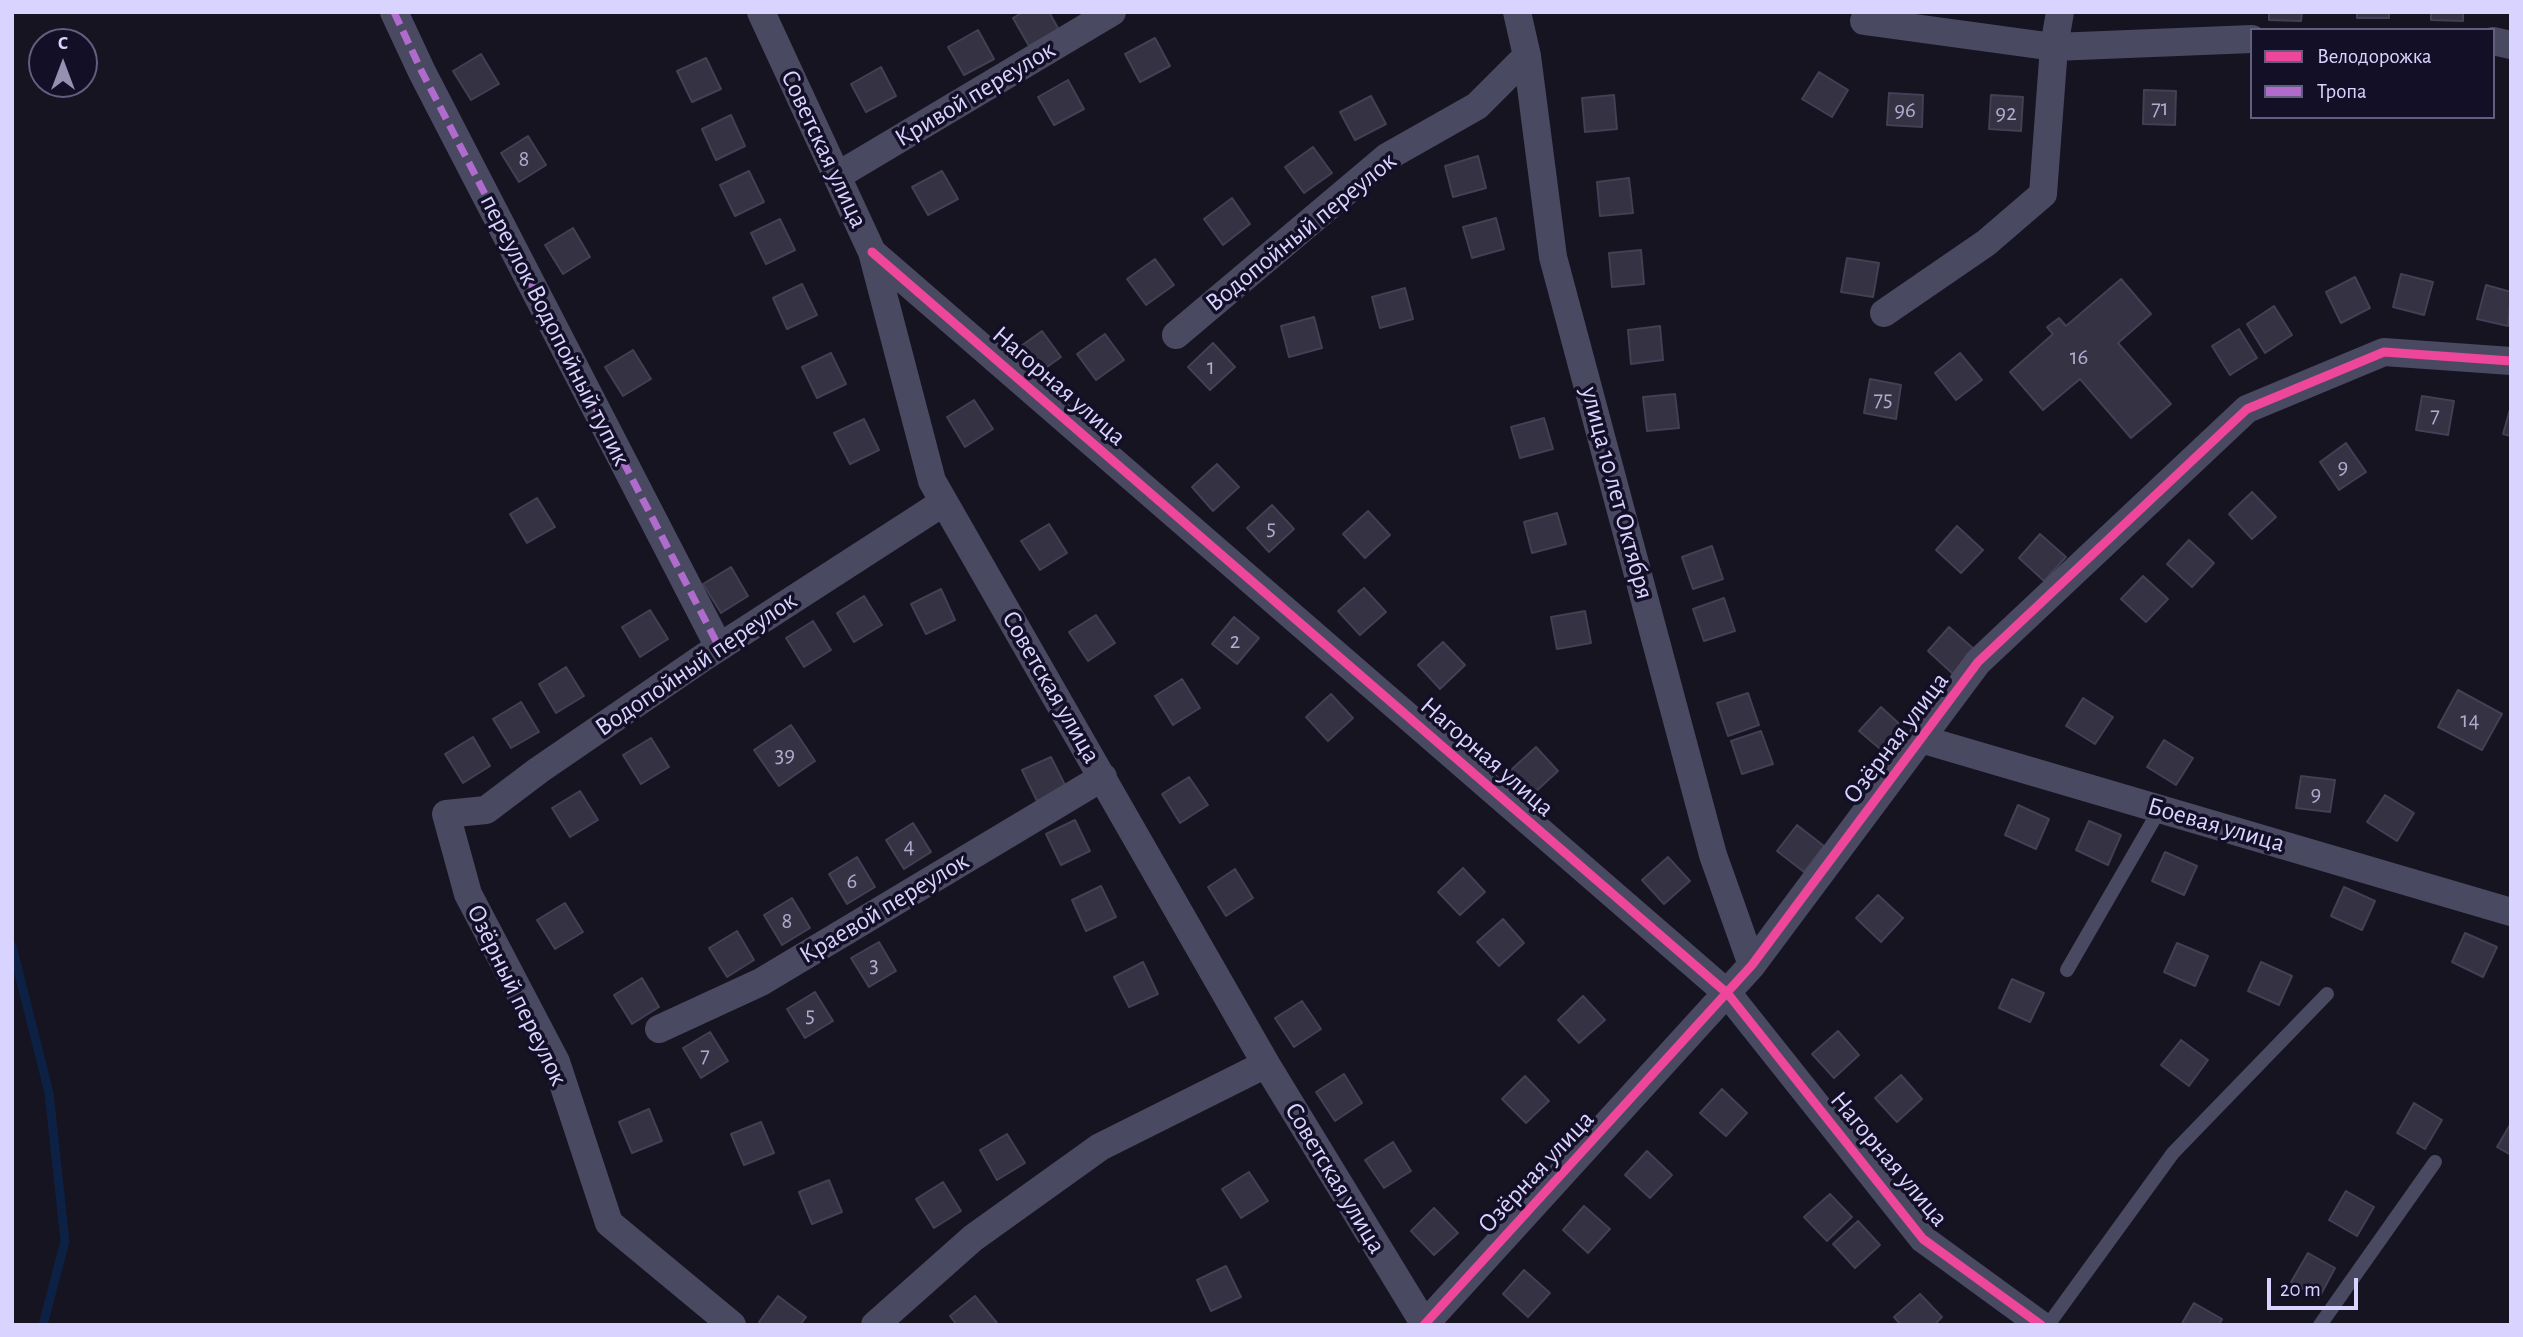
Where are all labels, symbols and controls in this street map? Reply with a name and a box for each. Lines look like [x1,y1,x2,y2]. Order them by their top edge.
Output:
north arrow [28,28,98,98]
legend [2250,28,2495,119]
text: С [58,34,68,53]
street label: Кривой переулок [889,34,1061,154]
text: Велодорожка [2317,46,2432,67]
street label: Советская улица [774,65,874,233]
text: Тропа [2317,81,2367,102]
house number: 71 [2151,94,2169,122]
house number: 96 [1894,96,1916,124]
house number: 92 [1995,99,2017,127]
house number: 8 [519,145,529,173]
street label: Водопойный переулок [1199,145,1403,319]
street label: переулок Водопойный тупик [473,189,637,471]
street label: Нагорная улица [986,319,1132,453]
house number: 16 [2070,343,2088,371]
house number: 1 [1207,353,1215,381]
street label: улица 10 лет Октября [1574,383,1660,603]
house number: 75 [1873,385,1893,413]
house number: 7 [2430,401,2440,429]
house number: 9 [2338,453,2348,481]
house number: 5 [1266,514,1276,542]
street label: Водопойный переулок [589,585,803,743]
street label: Советская улица [995,605,1107,769]
house number: 2 [1230,627,1240,655]
street label: Озёрная улица [1836,666,1956,810]
street label: Нагорная улица [1414,690,1560,824]
house number: 14 [2461,706,2479,734]
house number: 39 [775,741,795,769]
house number: 9 [2311,780,2321,808]
street label: Боевая улица [2144,791,2288,859]
house number: 4 [903,832,915,860]
street label: Краевой переулок [794,845,974,971]
house number: 6 [847,867,857,895]
street label: Озёрный переулок [460,899,574,1091]
house number: 8 [782,907,792,935]
house number: 3 [869,951,879,979]
house number: 5 [805,1001,815,1029]
house number: 7 [700,1041,710,1069]
street label: Нагорная улица [1823,1085,1955,1233]
street label: Советская улица [1278,1097,1392,1259]
street label: Озёрная улица [1471,1104,1601,1240]
scale bar [2271,1264,2362,1308]
text: 20 m [2280,1279,2321,1300]

